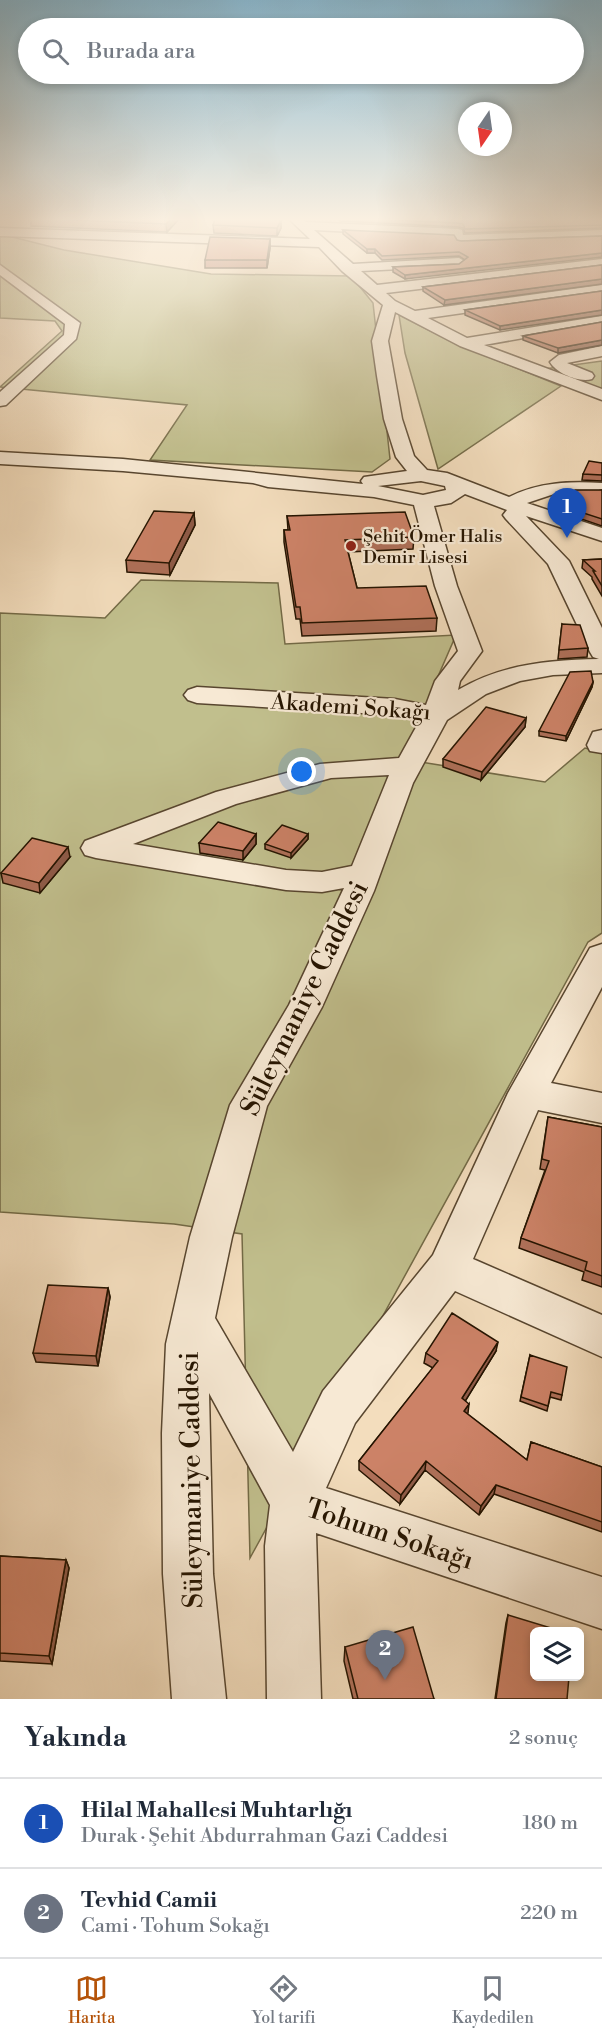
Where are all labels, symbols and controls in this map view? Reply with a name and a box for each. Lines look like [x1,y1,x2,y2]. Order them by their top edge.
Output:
search box [18,18,584,84]
icon: search [39,35,72,68]
text: Burada ara [87,38,195,65]
north arrow [458,102,512,156]
pin: 1 [548,488,586,538]
place label: Şehit Ömer Halis Demir Lisesi [363,525,502,569]
marker: Şehit Ömer Halis Demir Lisesi [344,539,358,553]
street label: Akademi Sokağı [269,688,432,727]
your location [287,757,316,786]
street label: Süleymaniye Caddesi [233,875,377,1121]
street label: Süleymaniye Caddesi [173,1351,211,1609]
street label: Tohum Sokağı [301,1492,478,1578]
map controls [530,1627,584,1681]
button: layers [530,1627,584,1681]
pin: 2 [366,1630,404,1680]
text: Yakında [24,1722,127,1754]
text: 2 sonuç [509,1726,578,1751]
text: Hilal Mahallesi Muhtarlığı [81,1797,352,1824]
text: 1 [39,1811,48,1836]
text: 180 m [523,1811,578,1836]
text: Durak · Şehit Abdurrahman Gazi Caddesi [81,1824,448,1849]
text: Tevhid Camii [81,1887,217,1914]
text: 2 [37,1901,50,1926]
text: 220 m [520,1901,578,1926]
text: Cami · Tohum Sokağı [81,1914,270,1939]
tab: Harita [68,1972,115,2028]
tab: Yol tarifi [252,1972,316,2028]
tab: Kaydedilen [452,1972,534,2028]

